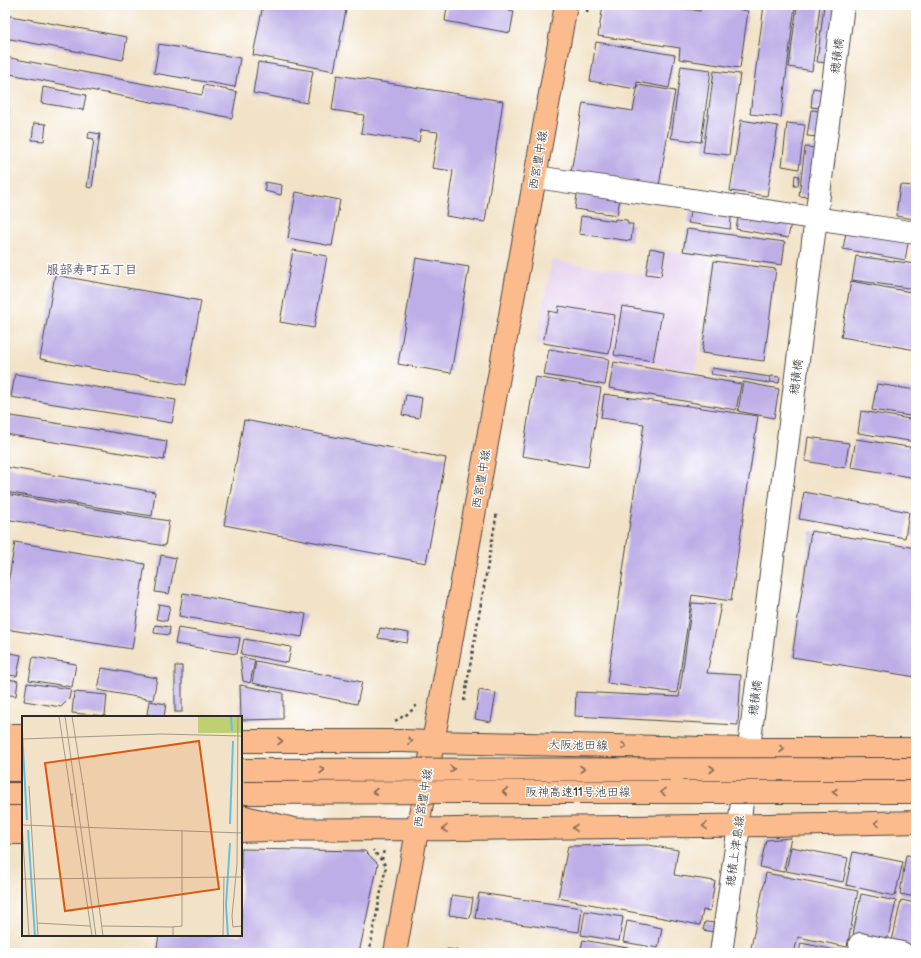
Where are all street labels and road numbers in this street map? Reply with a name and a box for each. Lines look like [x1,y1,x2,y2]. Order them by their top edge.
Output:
street label: 穂積橋 [828,37,847,75]
street label: 西宮豊中線 [526,129,551,191]
street label: 穂積橋 [787,358,806,396]
street label: 西宮豊中線 [469,448,494,510]
street label: 穂積橋 [746,679,765,717]
street label: 大阪池田線 [548,737,608,754]
street label: 西宮豊中線 [411,767,436,829]
street label: 阪神高速11号池田線 [525,785,631,800]
street label: 穂積上津島線 [723,814,748,888]

